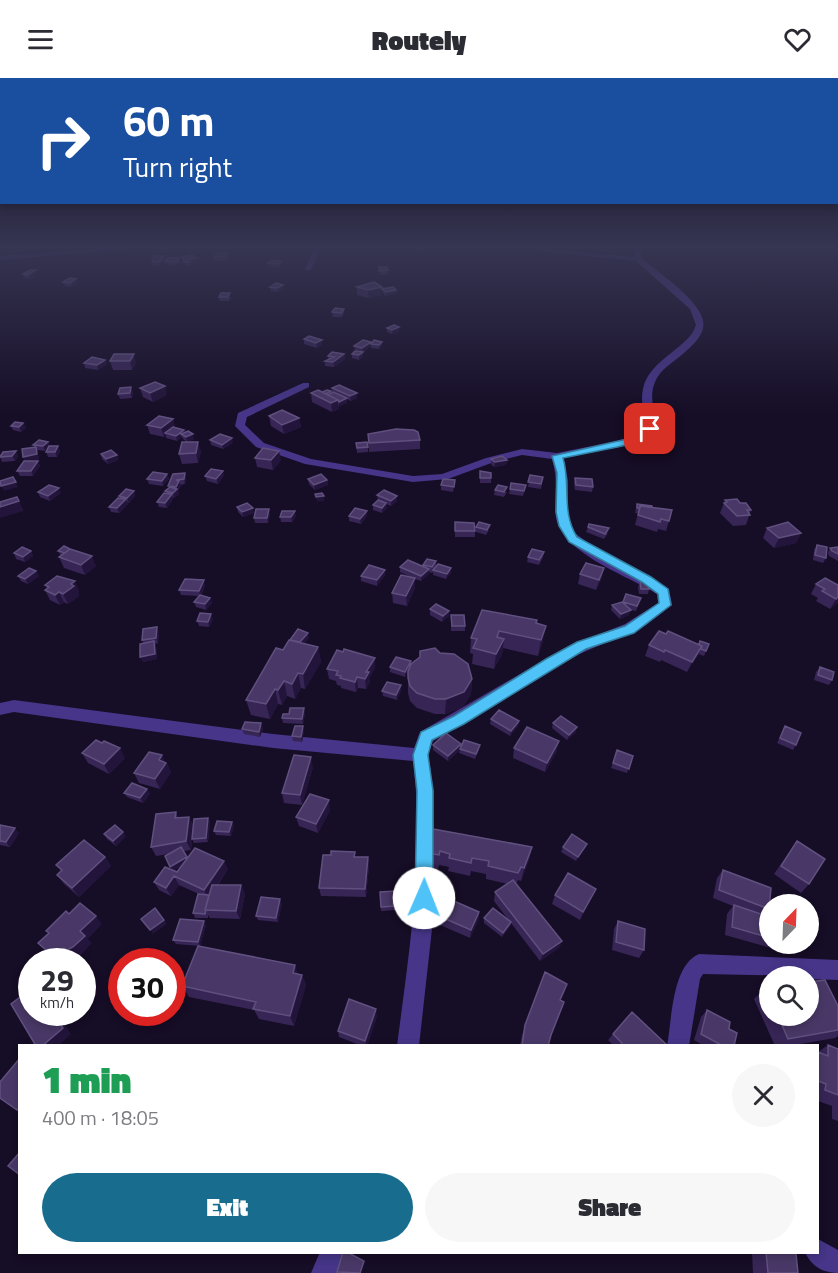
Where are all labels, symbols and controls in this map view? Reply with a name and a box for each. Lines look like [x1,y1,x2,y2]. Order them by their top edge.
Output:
text: Routely [372,19,466,60]
icon: menu [24,23,57,56]
icon: heart [781,23,814,56]
text: 60 m [123,88,215,152]
icon: right [24,102,102,180]
text: Turn right [123,146,232,187]
pin [624,403,675,454]
icon: arrive [633,412,666,445]
position arrow [392,866,456,930]
north arrow [759,894,819,954]
map controls [759,894,819,1026]
speed limit sign: 30 [108,948,186,1026]
text: 29 [40,957,74,1003]
button: search [759,966,819,1026]
text: km/h [40,991,74,1014]
text: 1 min [42,1052,131,1107]
button: close [732,1064,795,1127]
text: 400 m · 18:05 [42,1102,159,1133]
button: Exit [42,1173,413,1242]
button: Share [425,1173,795,1242]

